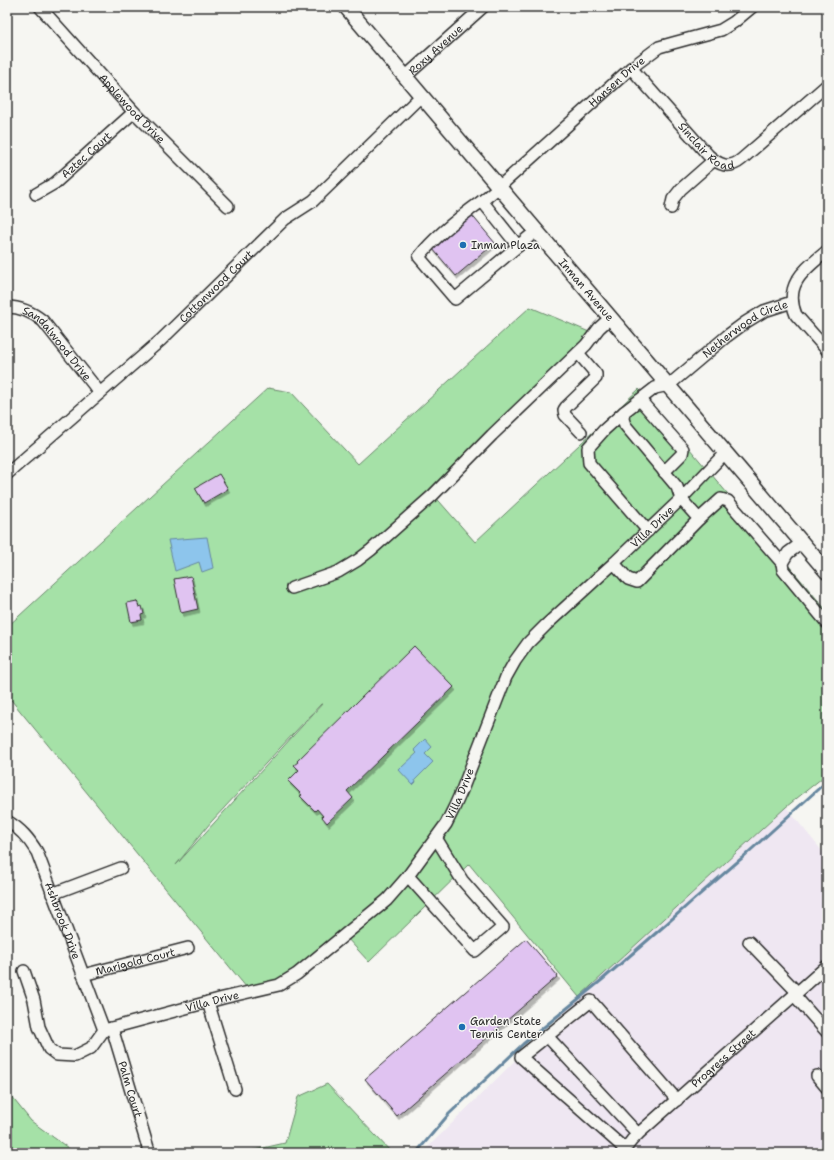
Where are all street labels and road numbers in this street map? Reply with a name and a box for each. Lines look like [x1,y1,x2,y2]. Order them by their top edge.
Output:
street label: Roxy Avenue [405,22,466,78]
street label: Hansen Drive [585,53,648,111]
street label: Applewood Drive [95,71,168,147]
street label: Sinclair Road [674,119,736,173]
street label: Aztec Court [58,128,115,182]
street label: Cottonwood Court [176,247,257,326]
street label: Inman Avenue [555,255,617,325]
street label: Netherwood Circle [699,297,790,362]
street label: Sandalwood Drive [20,303,94,384]
street label: Villa Drive [627,503,677,551]
street label: Villa Drive [442,766,478,822]
street label: Ashbrook Drive [41,880,84,962]
street label: Marigold Court [94,945,177,979]
street label: Villa Drive [184,988,241,1016]
street label: Progress Street [688,1026,759,1091]
street label: Palm Court [114,1059,146,1120]

